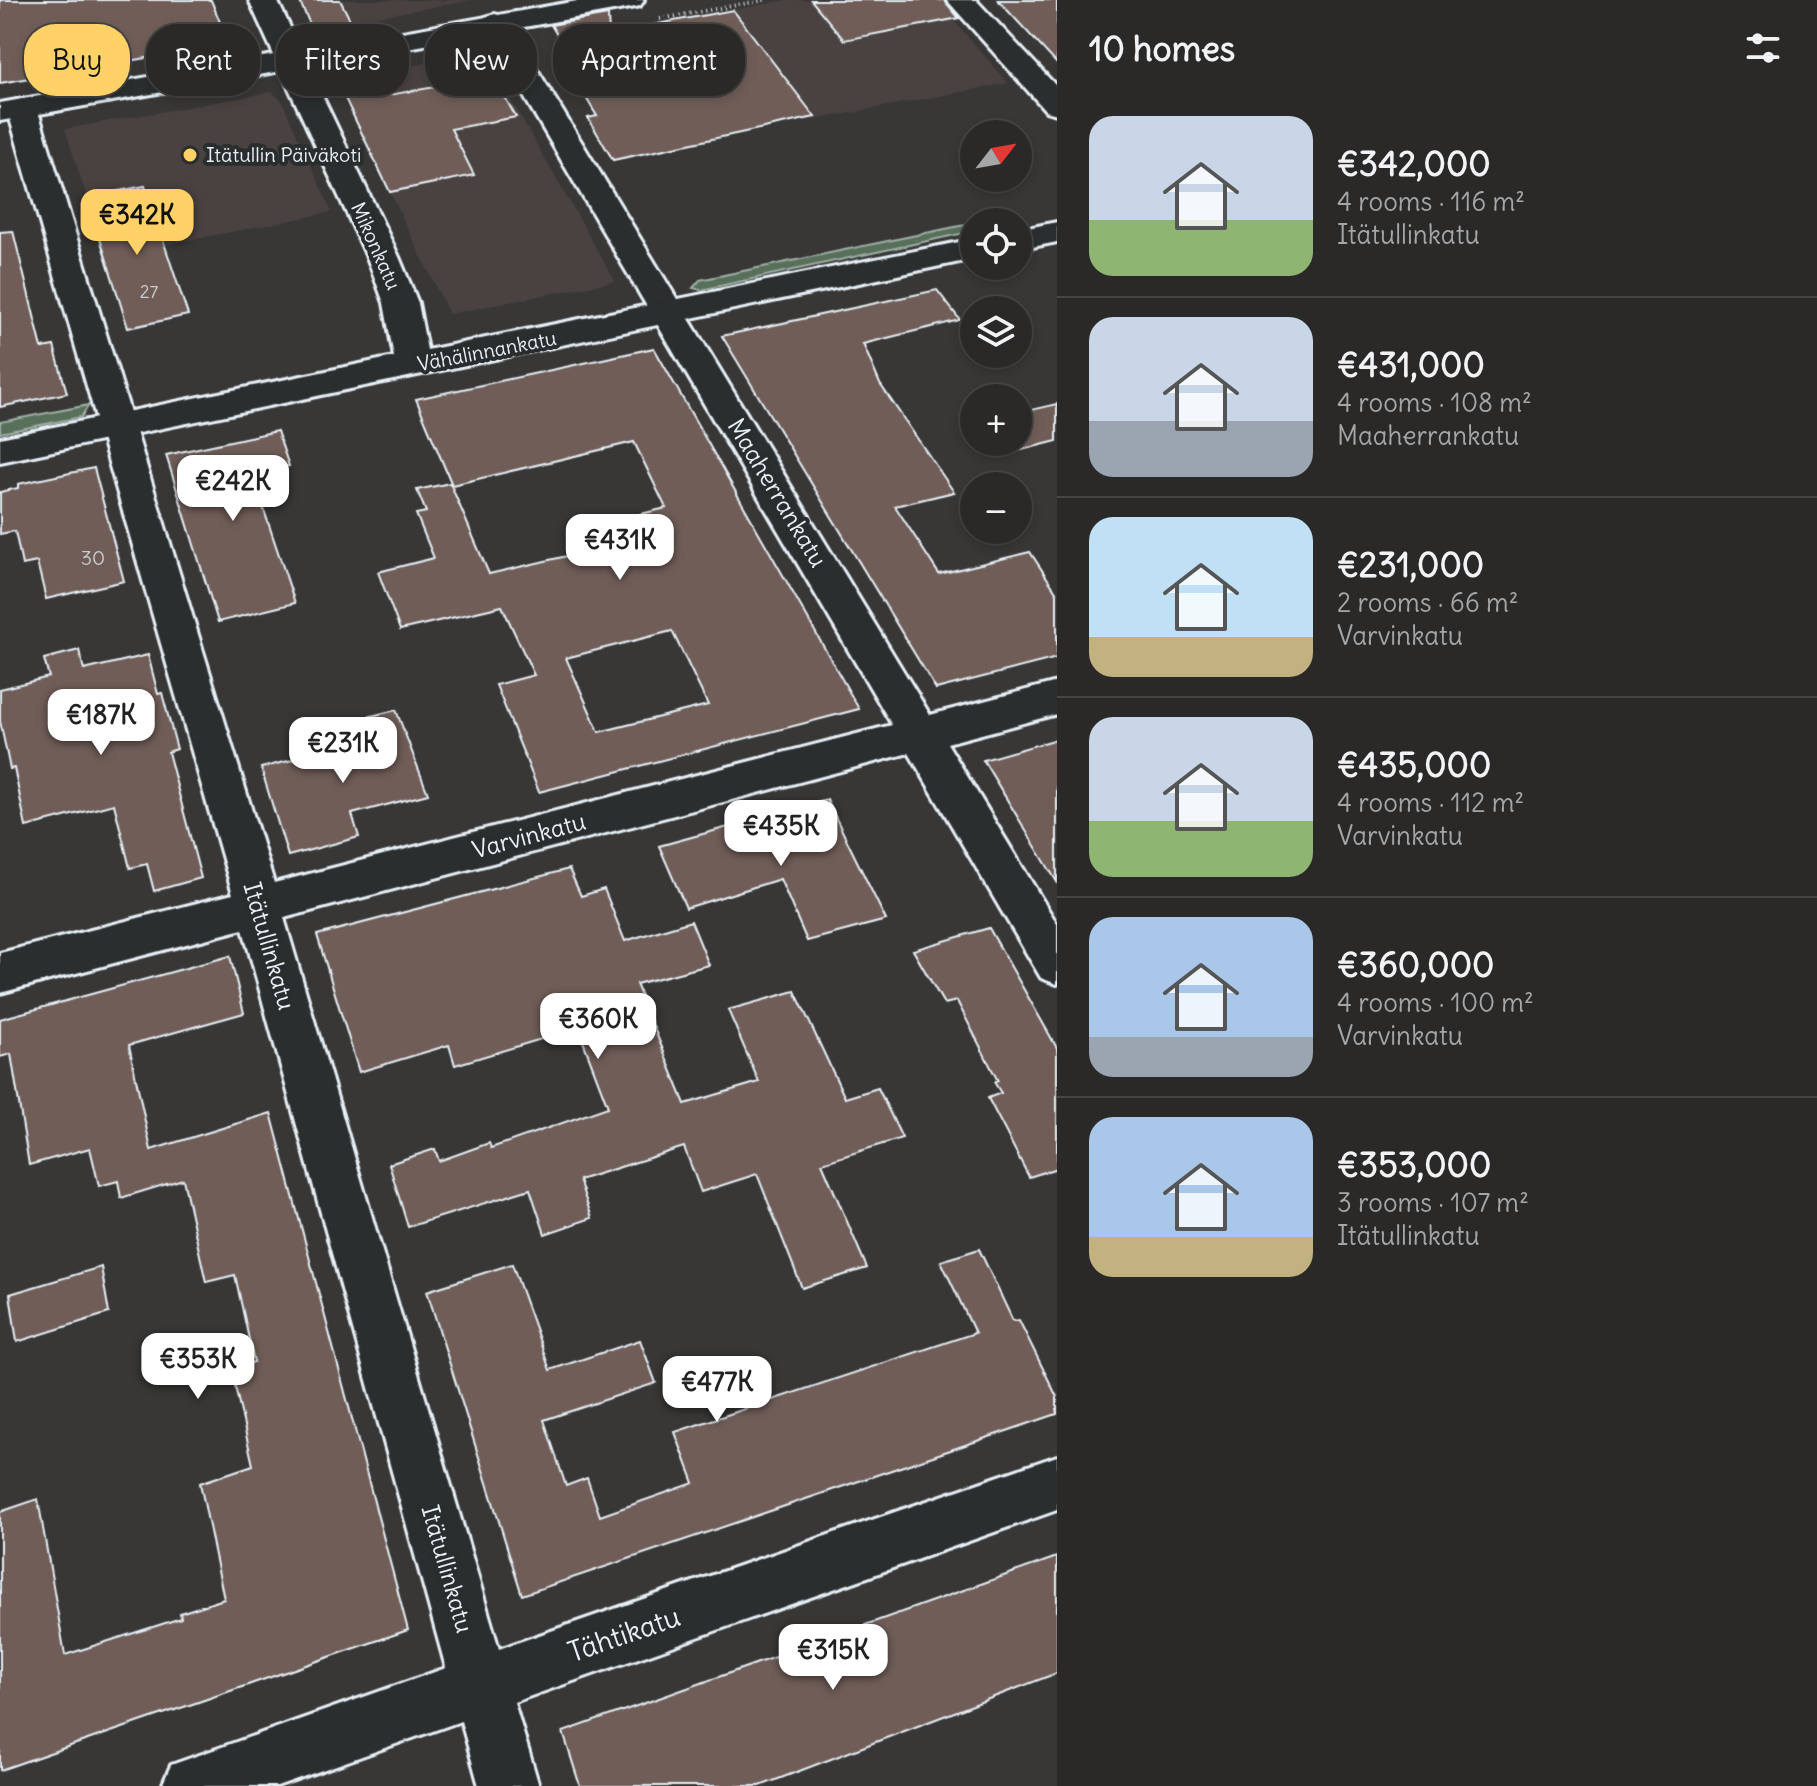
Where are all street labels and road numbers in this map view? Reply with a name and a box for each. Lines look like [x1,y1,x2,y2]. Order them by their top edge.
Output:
street label: Mikonkatu [346,198,407,294]
street label: Vähälinnankatu [415,325,559,376]
street label: Maaherrankatu [722,413,834,572]
street label: Varvinkatu [469,805,589,865]
street label: Itätullinkatu [237,878,303,1013]
street label: Itätullinkatu [415,1501,481,1636]
street label: Tähtikatu [563,1598,685,1670]

